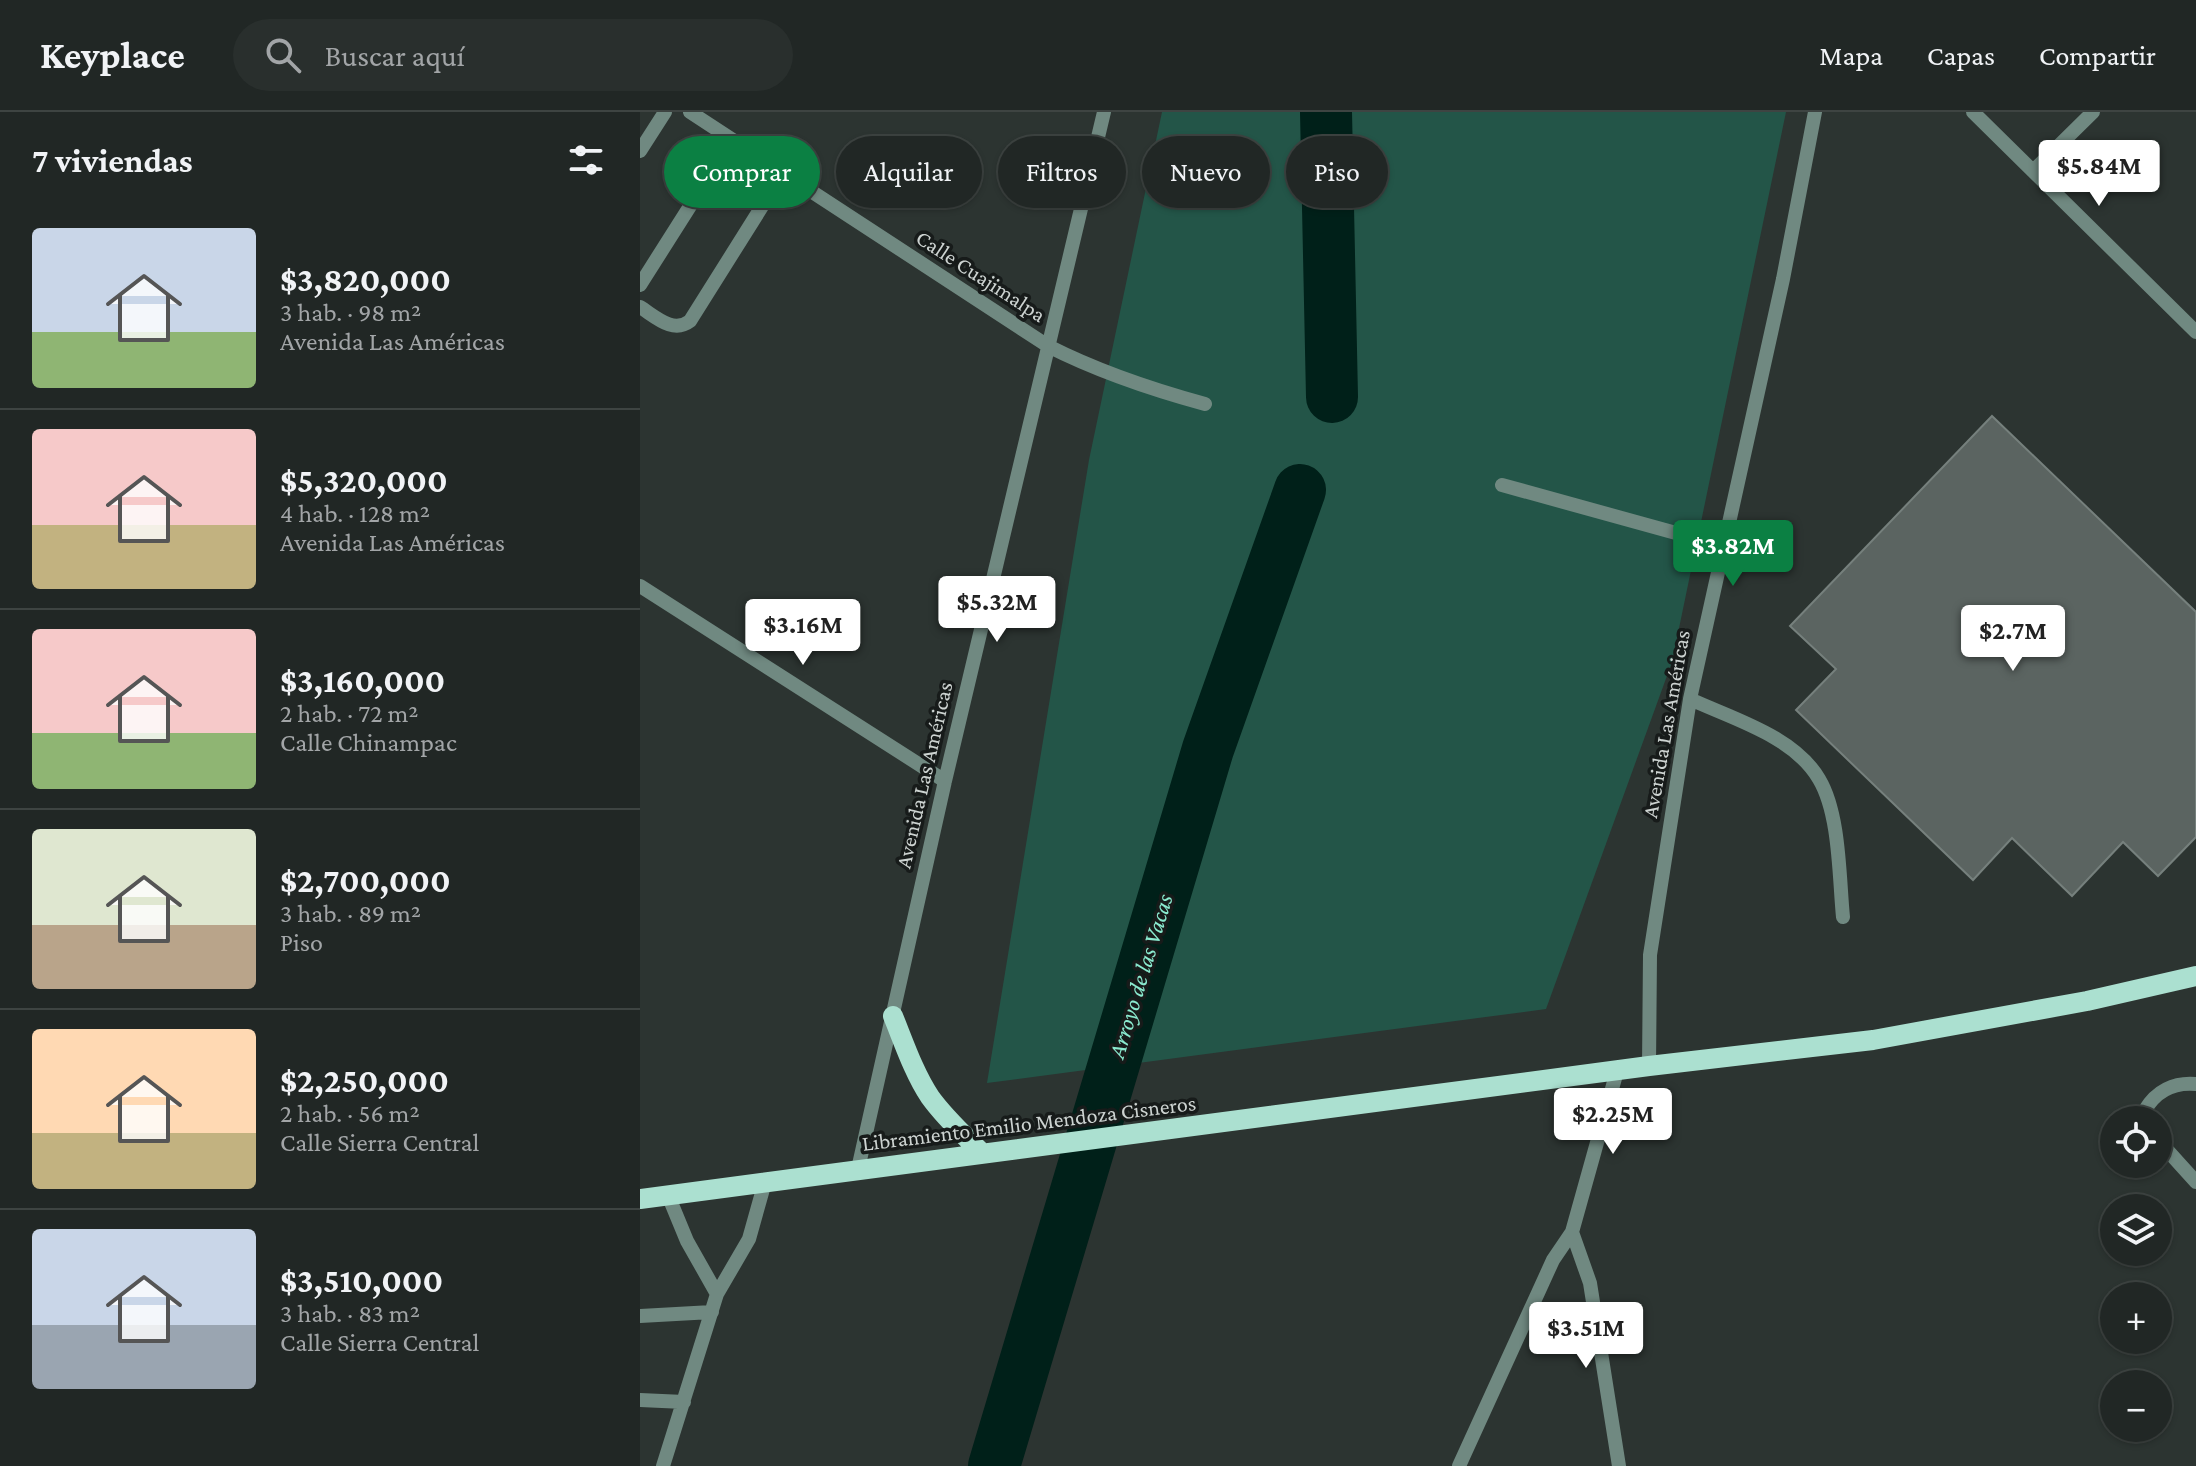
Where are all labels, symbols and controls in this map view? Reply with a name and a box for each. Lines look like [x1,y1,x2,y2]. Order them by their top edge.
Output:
search box [233,19,793,91]
icon: search [261,33,305,77]
text: Keyplace [40,34,185,76]
text: Buscar aquí [325,39,465,72]
text: Mapa [1819,40,1883,71]
text: Capas [1927,40,1995,71]
text: Compartir [2039,40,2156,71]
chip: Comprar [664,136,820,208]
chip: Alquilar [836,136,982,208]
chip: Filtros [998,136,1126,208]
chip: Nuevo [1142,136,1270,208]
chip: Piso [1286,136,1388,208]
icon: filters [564,138,608,182]
pin: $5.84M [2034,140,2164,208]
text: 7 viviendas [32,142,193,179]
text: $5.84M [2057,151,2141,180]
street label: Calle Cuajimalpa [911,225,1051,327]
icon: home [96,260,192,356]
text: $3,820,000 [280,261,451,298]
text: 3 hab. · 98 m² [280,298,421,327]
text: Avenida Las Américas [280,327,505,356]
icon: home [96,461,192,557]
text: $5,320,000 [280,462,448,499]
text: 4 hab. · 128 m² [280,499,430,528]
pin: $3.82M [1668,520,1798,588]
text: Avenida Las Américas [280,528,505,557]
text: $3.82M [1691,531,1775,560]
pin: $5.32M [932,576,1062,644]
text: $5.32M [956,587,1038,616]
pin: $3.16M [738,599,868,667]
pin: $2.7M [1957,605,2069,673]
text: $3.16M [763,610,843,639]
text: $2.7M [1979,616,2047,645]
street label: Avenida Las Américas [1637,628,1695,820]
icon: home [96,661,192,757]
text: $3,160,000 [280,662,445,699]
street label: Avenida Las Américas [890,679,958,871]
text: 2 hab. · 72 m² [280,699,418,728]
text: Calle Chinampac [280,728,457,757]
icon: home [96,861,192,957]
text: $2,700,000 [280,862,451,899]
water label: Arroyo de las Vacas [1102,890,1178,1062]
text: 3 hab. · 89 m² [280,899,421,928]
text: Piso [280,928,323,957]
icon: home [96,1061,192,1157]
text: $2,250,000 [280,1062,449,1099]
pin: $2.25M [1548,1088,1678,1156]
street label: Libramiento Emilio Mendoza Cisneros [861,1090,1197,1156]
text: 2 hab. · 56 m² [280,1099,420,1128]
text: $2.25M [1572,1099,1654,1128]
map controls [2100,1106,2172,1442]
button: locate [2100,1106,2172,1178]
text: Calle Sierra Central [280,1128,479,1157]
button: layers [2100,1194,2172,1266]
icon: home [96,1261,192,1357]
text: $3,510,000 [280,1262,443,1299]
button: + [2100,1282,2172,1354]
text: 3 hab. · 83 m² [280,1299,420,1328]
pin: $3.51M [1521,1302,1651,1370]
text: $3.51M [1547,1313,1625,1342]
text: Calle Sierra Central [280,1328,479,1357]
button: − [2100,1370,2172,1442]

